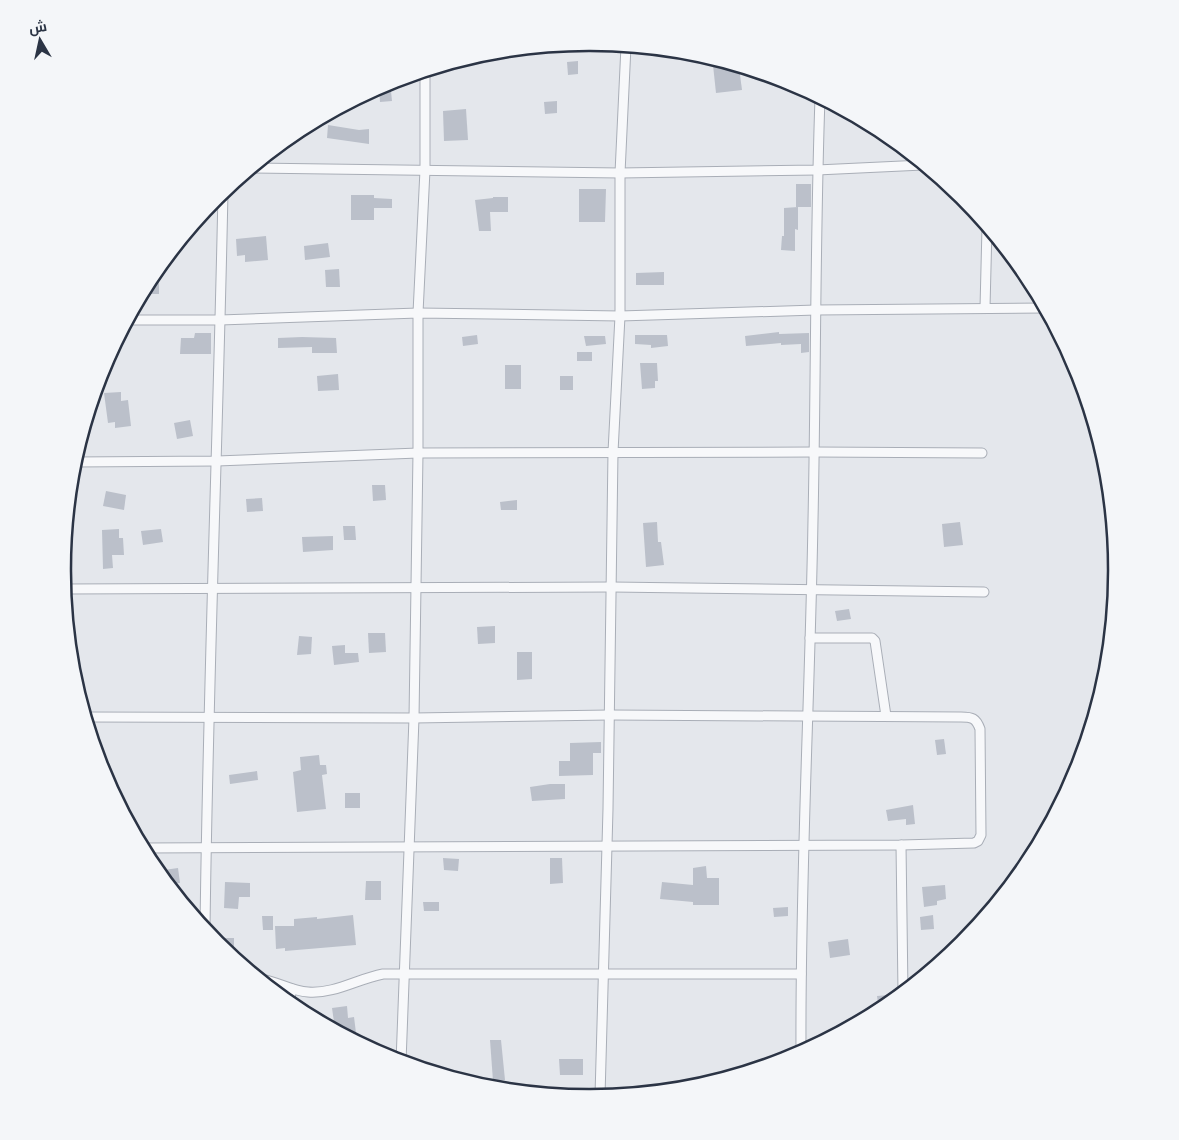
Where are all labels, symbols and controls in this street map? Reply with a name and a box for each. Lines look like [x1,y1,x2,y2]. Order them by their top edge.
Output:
north arrow [15,15,65,65]
text: ش [28,17,48,37]

